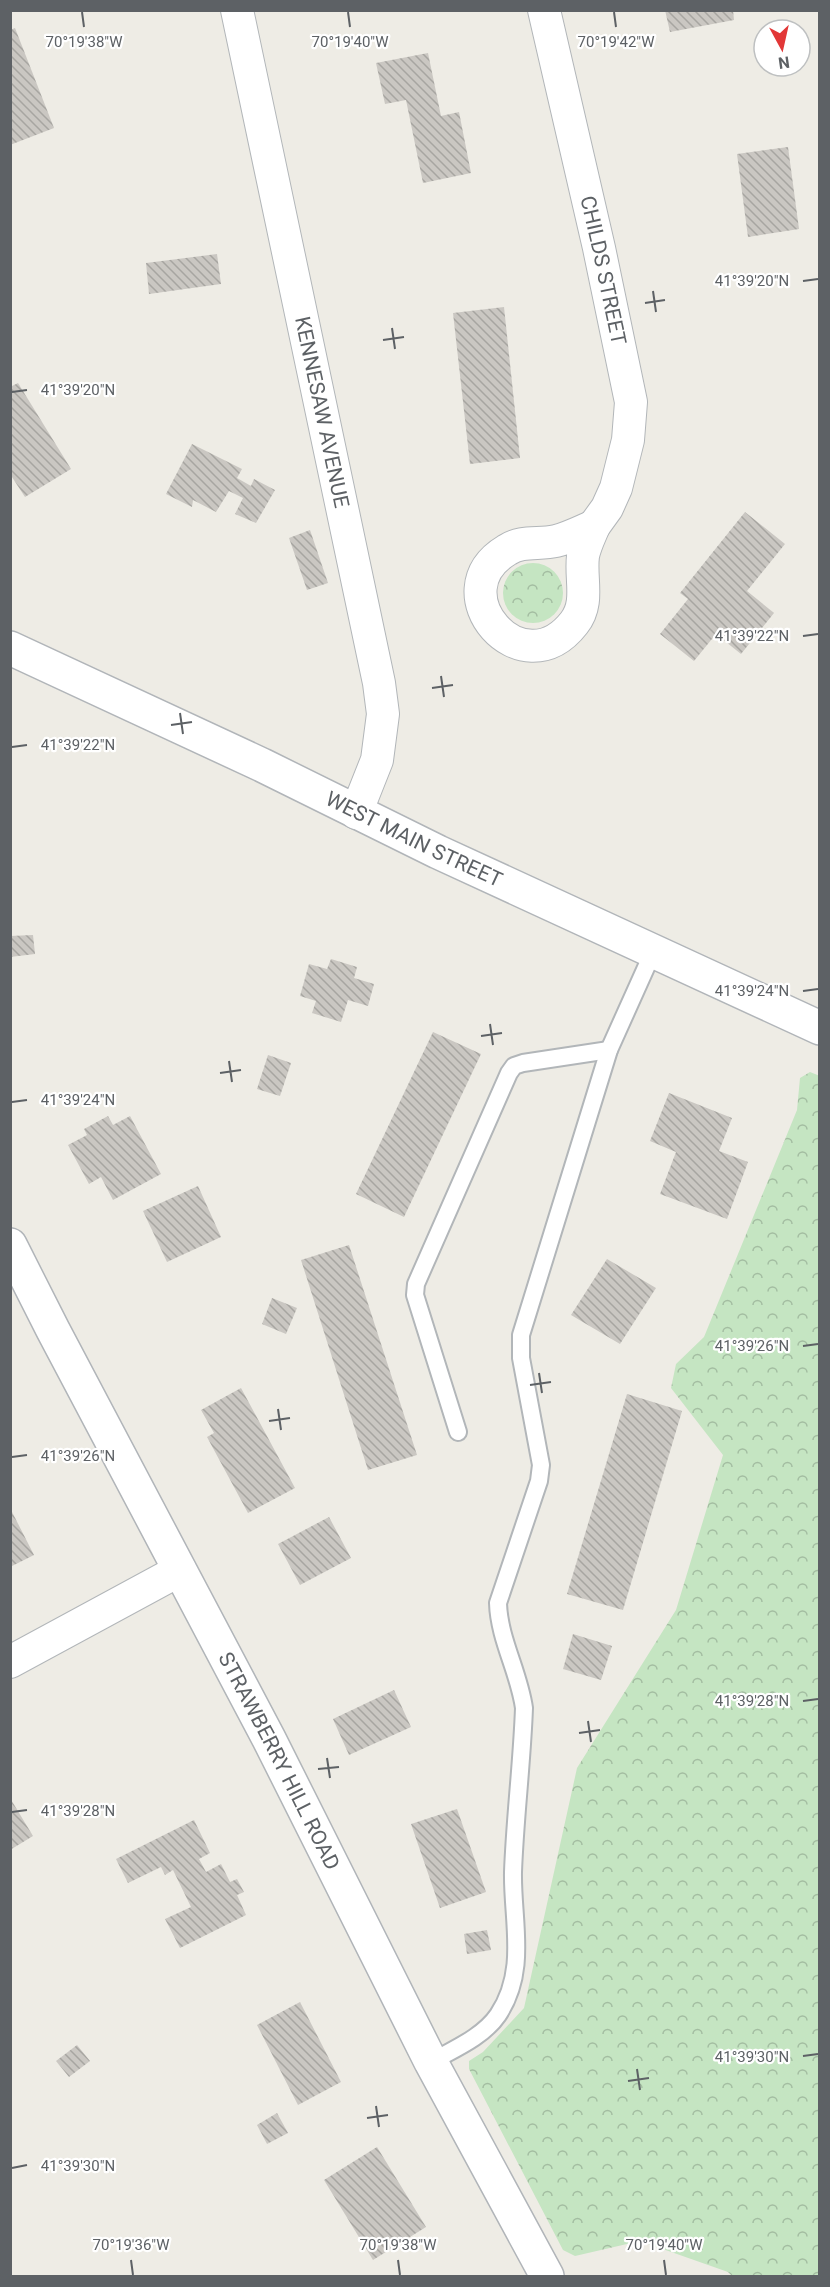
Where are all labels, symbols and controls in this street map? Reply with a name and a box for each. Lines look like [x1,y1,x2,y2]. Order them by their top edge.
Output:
north arrow [752,18,812,78]
text: 70°19'38"W [46,33,122,51]
text: 70°19'40"W [312,33,388,51]
text: 70°19'42"W [578,33,654,51]
text: N [777,52,791,73]
street label: CHILDS STREET [575,194,631,347]
text: 41°39'20"N [715,272,789,290]
street label: KENNESAW AVENUE [290,314,354,510]
text: 41°39'20"N [41,381,115,399]
text: 41°39'22"N [715,627,789,645]
text: 41°39'22"N [41,736,115,754]
street label: WEST MAIN STREET [322,786,506,892]
text: 41°39'24"N [715,982,789,1000]
text: 41°39'24"N [41,1091,115,1109]
text: 41°39'26"N [715,1337,789,1355]
text: 41°39'26"N [41,1447,115,1465]
street label: STRAWBERRY HILL ROAD [213,1648,345,1874]
text: 41°39'28"N [715,1692,789,1710]
text: 41°39'28"N [41,1802,115,1820]
text: 41°39'30"N [715,2048,789,2066]
text: 41°39'30"N [41,2157,115,2175]
text: 70°19'36"W [93,2236,169,2254]
text: 70°19'38"W [360,2236,436,2254]
text: 70°19'40"W [626,2236,702,2254]

